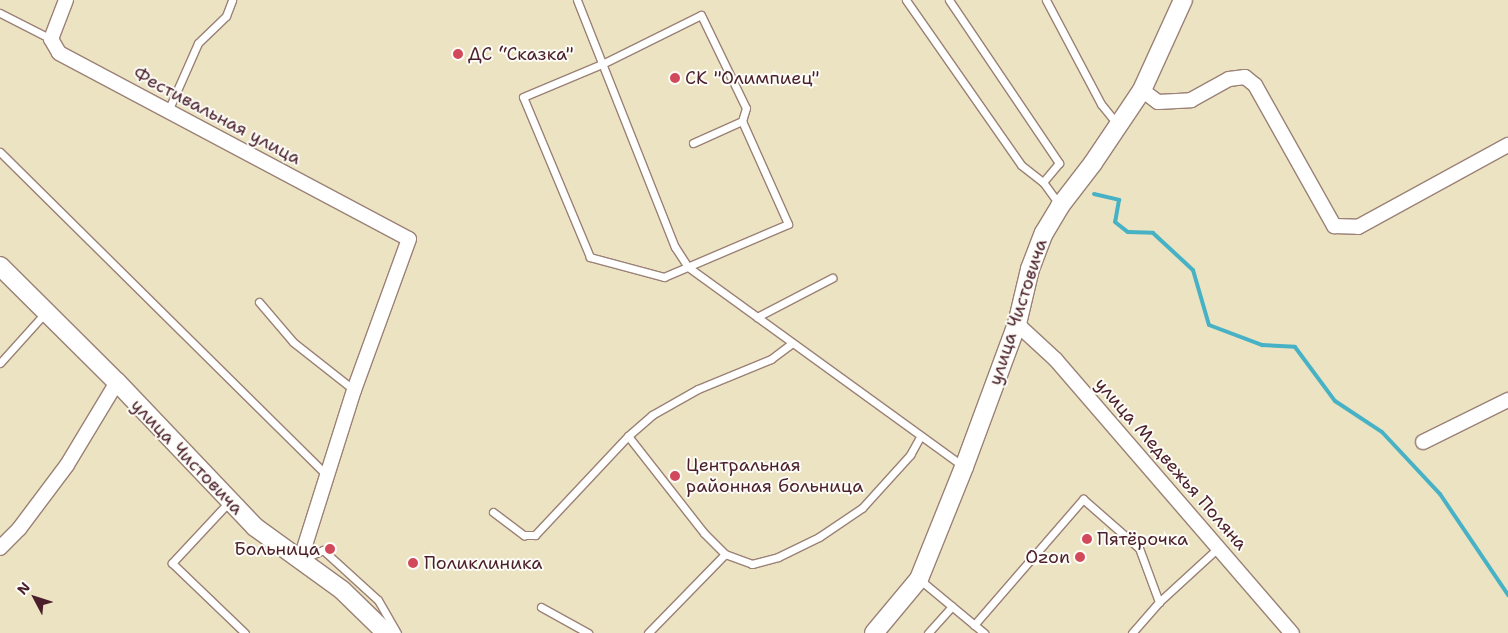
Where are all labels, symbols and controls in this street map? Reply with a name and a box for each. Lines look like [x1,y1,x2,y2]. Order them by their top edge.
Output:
place label: ДС “Сказка" [468,43,574,65]
marker: ДС “Сказка" [452,48,464,60]
street label: Фестивальная улица [129,63,305,169]
place label: СК "Олимпиец" [685,67,819,89]
marker: СК "Олимпиец" [669,72,681,84]
street label: улица Чистовича [984,236,1052,388]
street label: улица Медвежья Поляна [1090,373,1252,555]
street label: улица Чистовича [126,395,248,519]
place label: Центральная районная больница [686,455,863,498]
marker: Центральная районная больница [668,469,682,483]
place label: Пятёрочка [1097,528,1188,550]
marker: Пятёрочка [1081,533,1093,545]
place label: Больница [234,538,320,560]
marker: Больница [324,543,336,555]
place label: Ozon [1025,546,1070,568]
marker: Ozon [1074,551,1086,563]
place label: Поликлиника [424,552,542,574]
marker: Поликлиника [406,556,420,570]
north arrow [10,573,60,623]
text: N [13,578,34,598]

